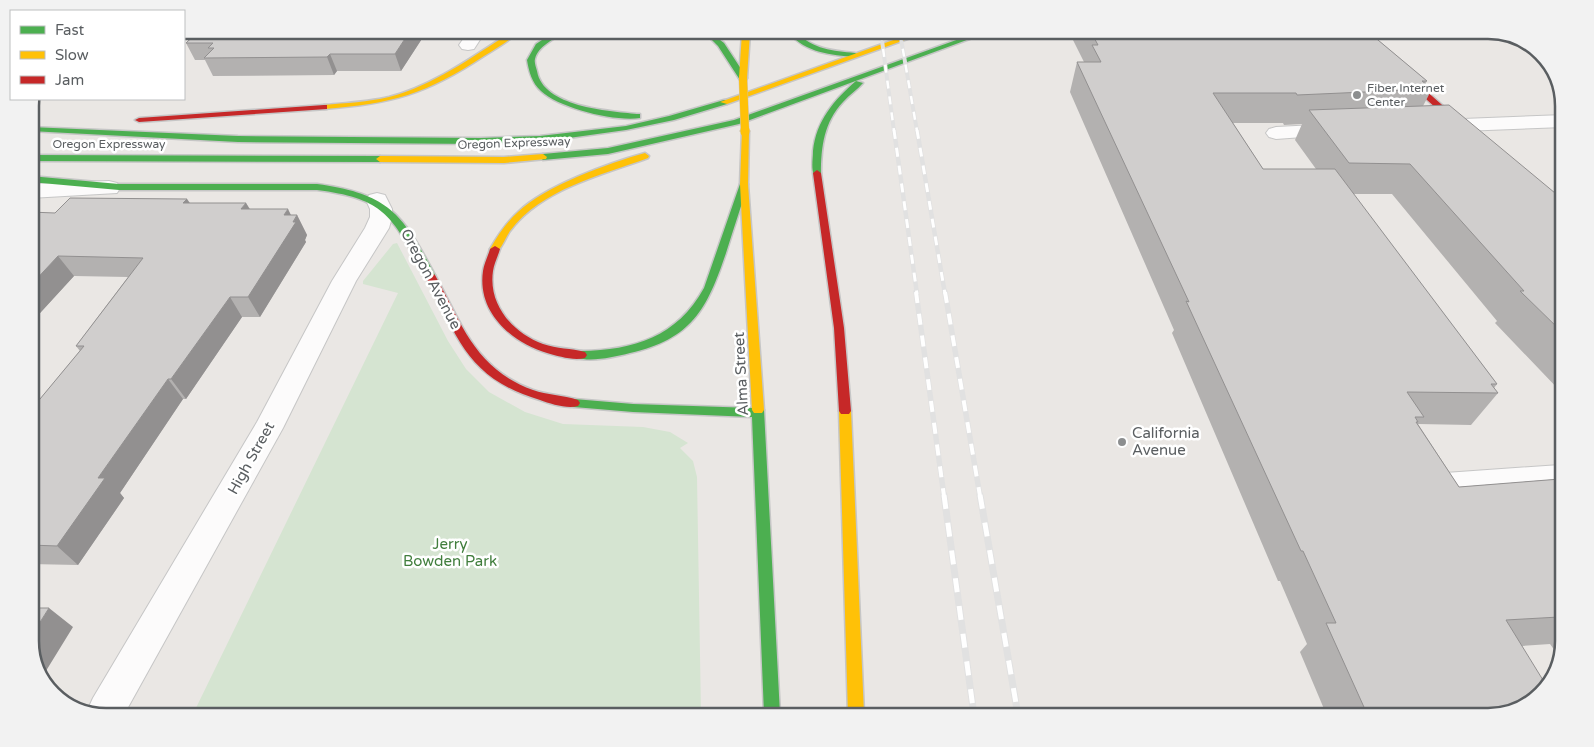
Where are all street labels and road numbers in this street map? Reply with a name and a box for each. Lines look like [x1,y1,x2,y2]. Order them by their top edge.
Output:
street label: Oregon Expressway [457,134,571,152]
street label: Oregon Expressway [52,137,166,151]
street label: Oregon Avenue [397,226,465,332]
street label: Alma Street [730,331,752,416]
street label: High Street [224,418,278,497]

